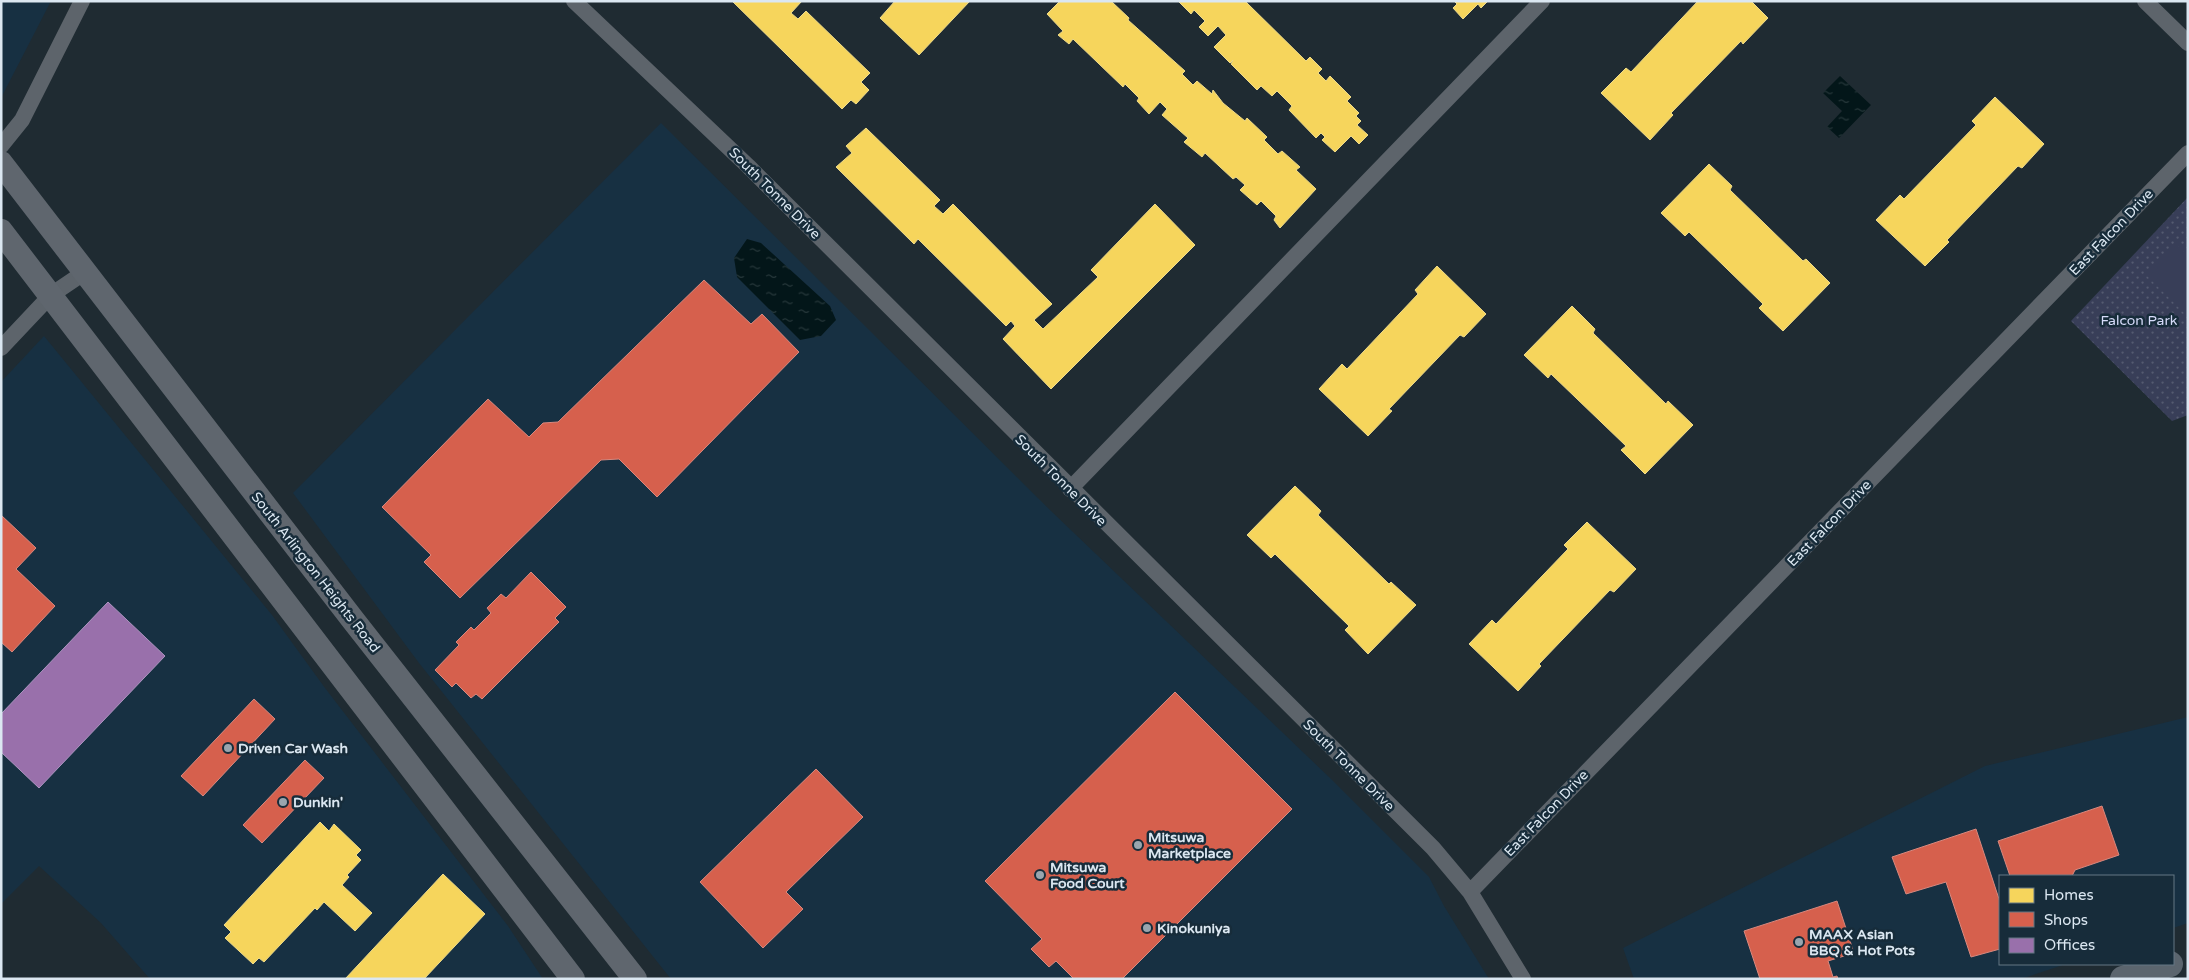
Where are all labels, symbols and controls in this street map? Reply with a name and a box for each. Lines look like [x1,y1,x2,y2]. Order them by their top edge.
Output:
street label: South Tonne Drive [725,144,824,243]
street label: East Falcon Drive [2066,185,2157,279]
park label: Falcon Park [2101,312,2178,329]
street label: South Tonne Drive [1011,431,1110,530]
street label: East Falcon Drive [1784,476,1875,570]
street label: South Arlington Heights Road [248,489,384,656]
street label: South Tonne Drive [1299,716,1398,815]
place label: Driven Car Wash [238,740,348,757]
marker: Driven Car Wash [222,742,234,754]
street label: East Falcon Drive [1501,766,1592,860]
place label: Dunkin' [293,794,343,811]
marker: Dunkin' [277,796,289,808]
place label: Mitsuwa Marketplace [1148,829,1231,862]
marker: Mitsuwa Marketplace [1132,839,1144,851]
place label: Mitsuwa Food Court [1050,859,1125,892]
marker: Mitsuwa Food Court [1034,869,1046,881]
legend [1999,875,2174,965]
text: Homes [2044,886,2094,904]
text: Shops [2044,911,2088,929]
place label: Kinokuniya [1157,920,1231,937]
marker: Kinokuniya [1141,922,1153,934]
place label: MAAX Asian BBQ & Hot Pots [1809,926,1915,959]
marker: MAAX Asian BBQ & Hot Pots [1793,936,1805,948]
text: Offices [2044,936,2095,954]

